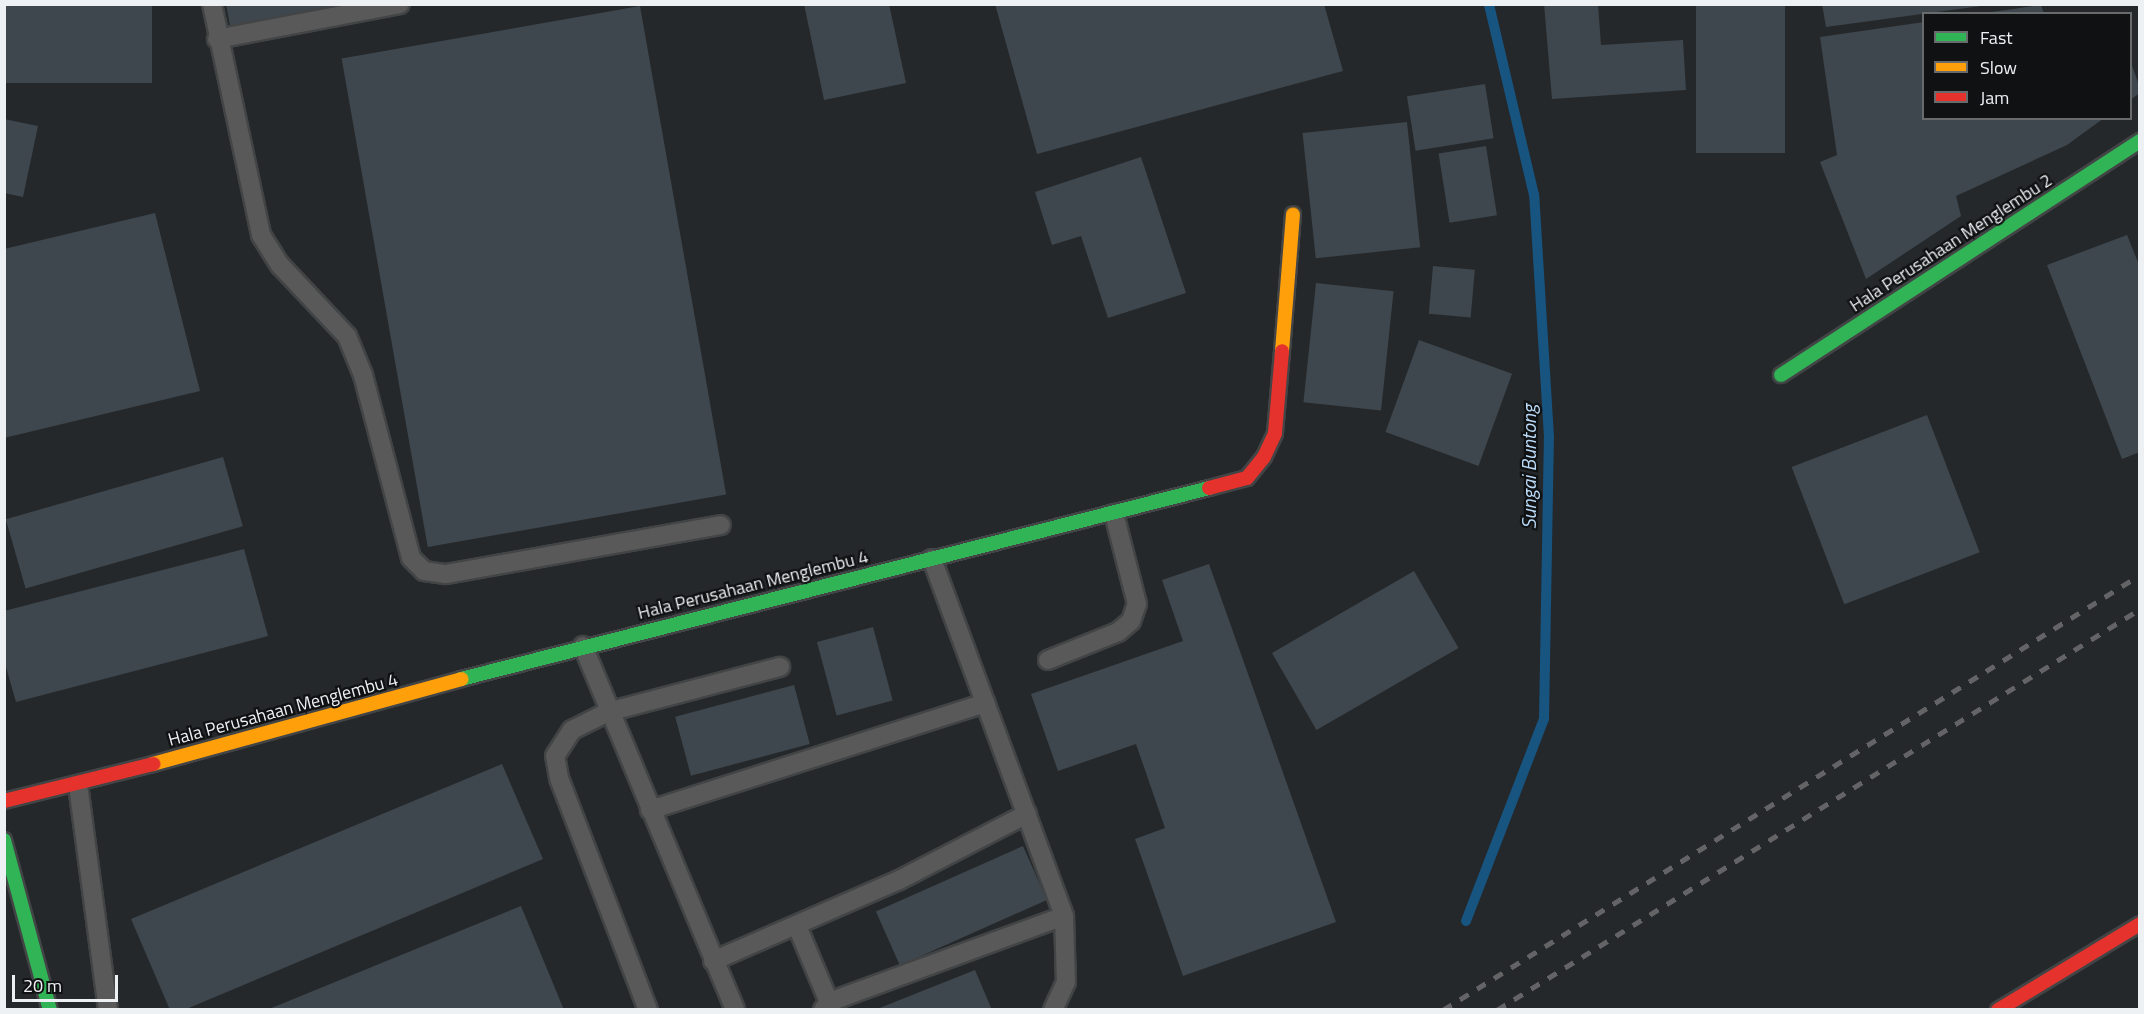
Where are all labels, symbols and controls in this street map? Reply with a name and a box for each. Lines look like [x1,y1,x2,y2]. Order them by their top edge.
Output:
legend [1922,12,2132,120]
text: Fast [1980,24,2013,51]
text: Slow [1980,54,2017,81]
text: Jam [1980,84,2009,111]
street label: Hala Perusahaan Menglembu 2 [1846,169,2056,317]
water label: Sungai Buntong [1516,405,1540,529]
street label: Hala Perusahaan Menglembu 4 [635,546,871,624]
street label: Hala Perusahaan Menglembu 4 [166,669,400,751]
scale bar [15,963,122,1001]
text: 20 m [23,972,62,999]

